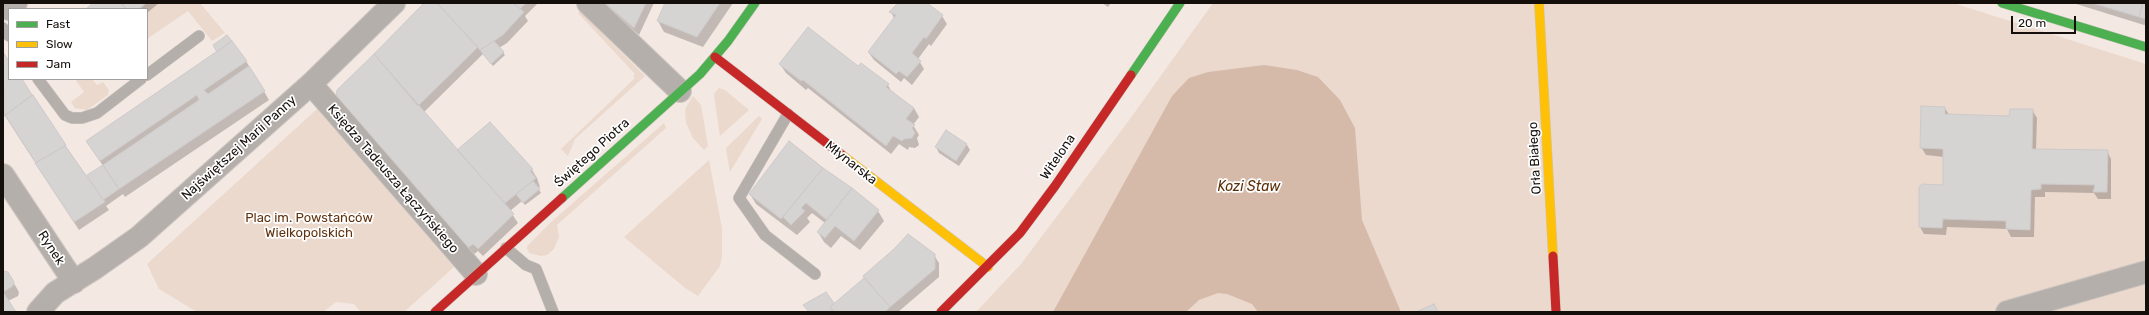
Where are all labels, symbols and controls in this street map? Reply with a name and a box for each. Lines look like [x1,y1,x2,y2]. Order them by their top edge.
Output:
legend [8,8,148,80]
scale bar [2013,8,2078,34]
text: 20 m [2018,16,2046,30]
text: Fast [46,17,70,31]
text: Slow [46,37,73,51]
text: Jam [46,57,71,71]
street label: Najświętszej Marii Panny [178,92,300,204]
street label: Księdza Tadeusza Łączyńskiego [324,101,462,257]
street label: Świętego Piotra [551,115,633,191]
street label: Orła Białego [1525,121,1545,195]
street label: Witelona [1037,131,1079,183]
street label: Młynarska [822,138,880,188]
water label: Kozi Staw [1217,179,1281,195]
park label: Plac im. Powstańców Wielkopolskich [245,210,373,241]
street label: Rynek [34,228,68,268]

